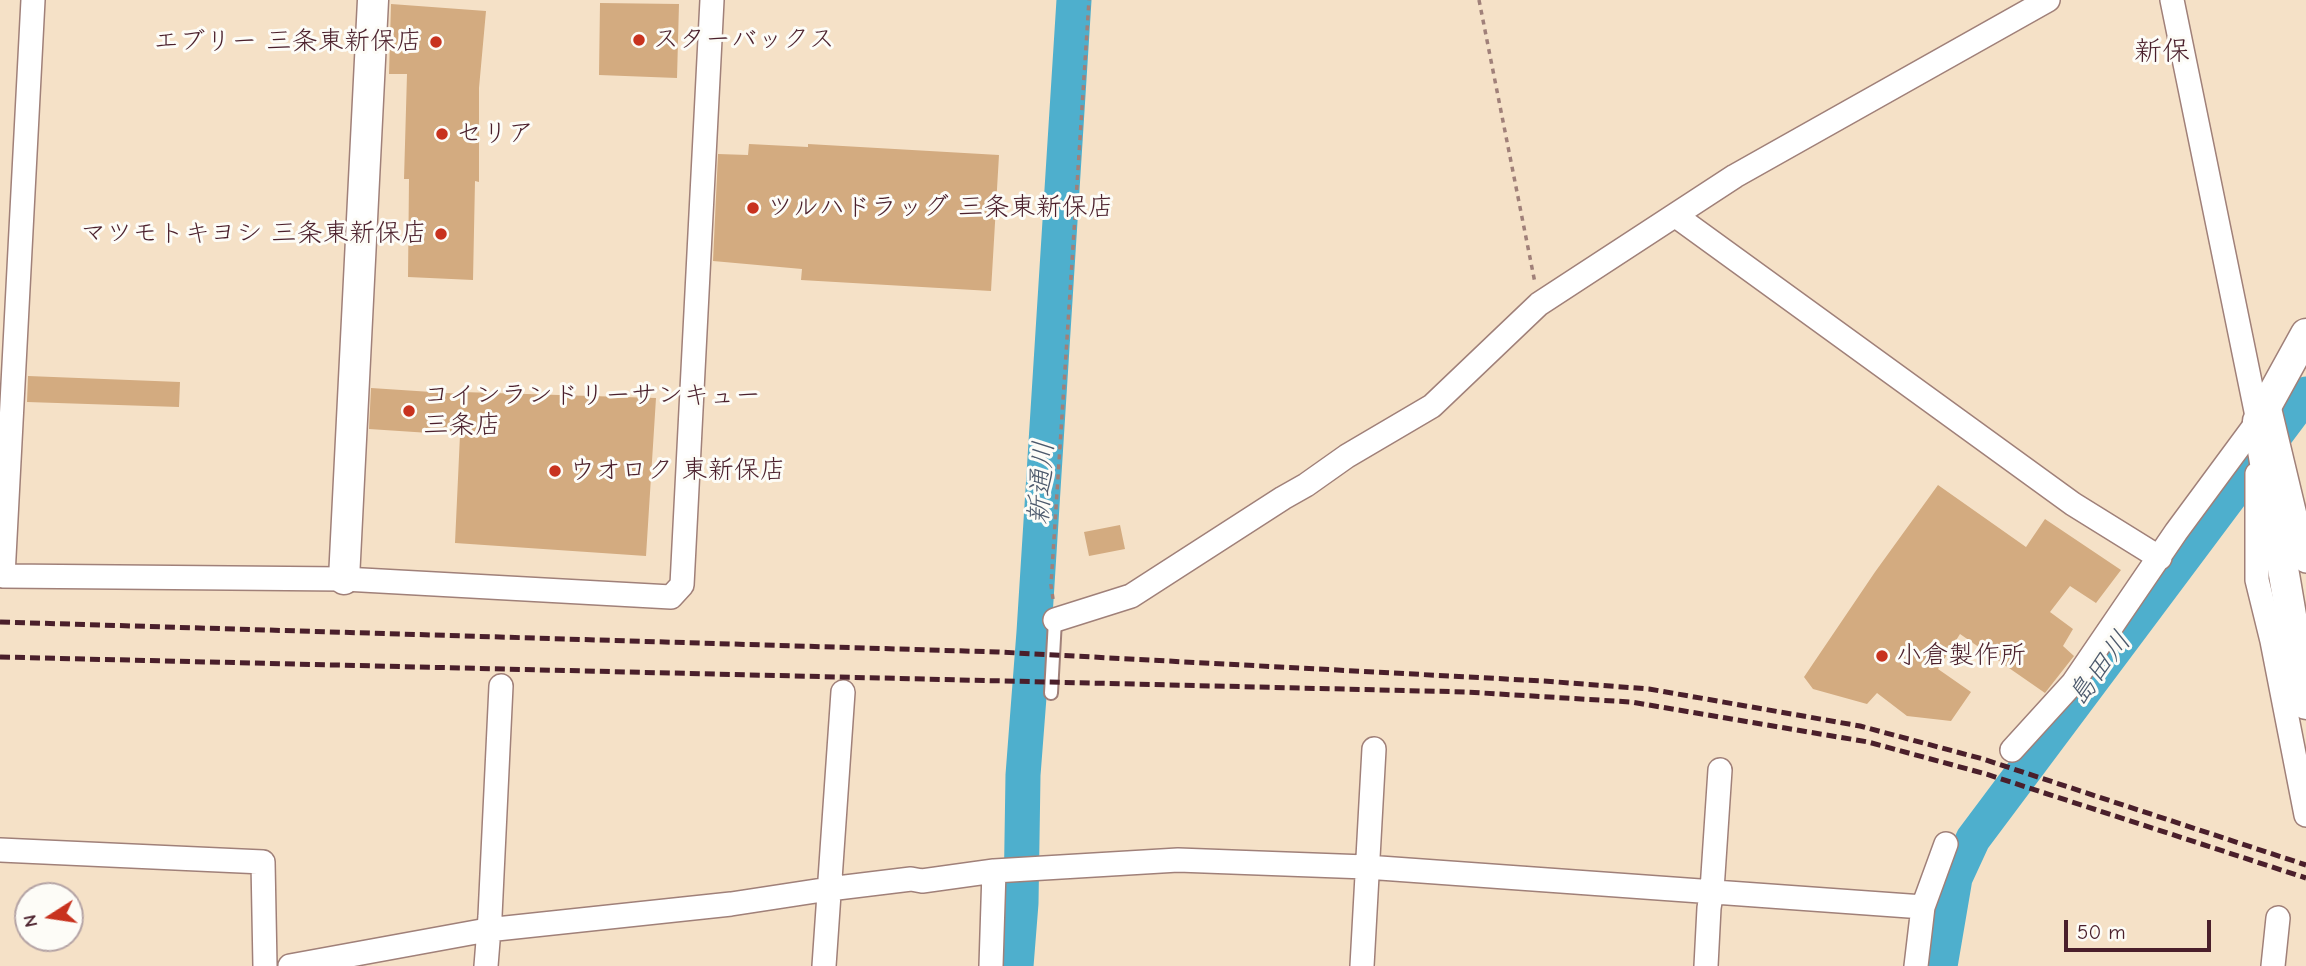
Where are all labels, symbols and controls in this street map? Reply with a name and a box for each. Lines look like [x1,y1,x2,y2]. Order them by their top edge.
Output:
place label: スターバックス [653,24,835,56]
place label: エブリー 三条東新保店 [153,26,422,58]
marker: スターバックス [631,32,647,48]
marker: エブリー 三条東新保店 [428,34,444,50]
district label: 新保 [2134,35,2190,69]
place label: セリア [456,118,534,150]
marker: セリア [434,126,450,142]
place label: ツルハドラッグ 三条東新保店 [767,192,1114,224]
marker: ツルハドラッグ 三条東新保店 [745,200,761,216]
place label: マツモトキヨシ 三条東新保店 [80,218,427,250]
marker: マツモトキヨシ 三条東新保店 [433,226,449,242]
place label: コインランドリーサンキュー 三条店 [423,380,761,442]
marker: コインランドリーサンキュー 三条店 [401,403,417,419]
water label: 新通川 [1022,440,1062,526]
place label: ウオロク 東新保店 [569,455,786,487]
marker: ウオロク 東新保店 [547,463,563,479]
water label: 島田川 [2061,625,2139,713]
place label: 小倉製作所 [1896,640,2026,672]
marker: 小倉製作所 [1874,648,1890,664]
north arrow [14,882,84,952]
scale bar [2068,906,2215,950]
text: N [18,913,42,929]
text: 50 m [2077,920,2126,944]

